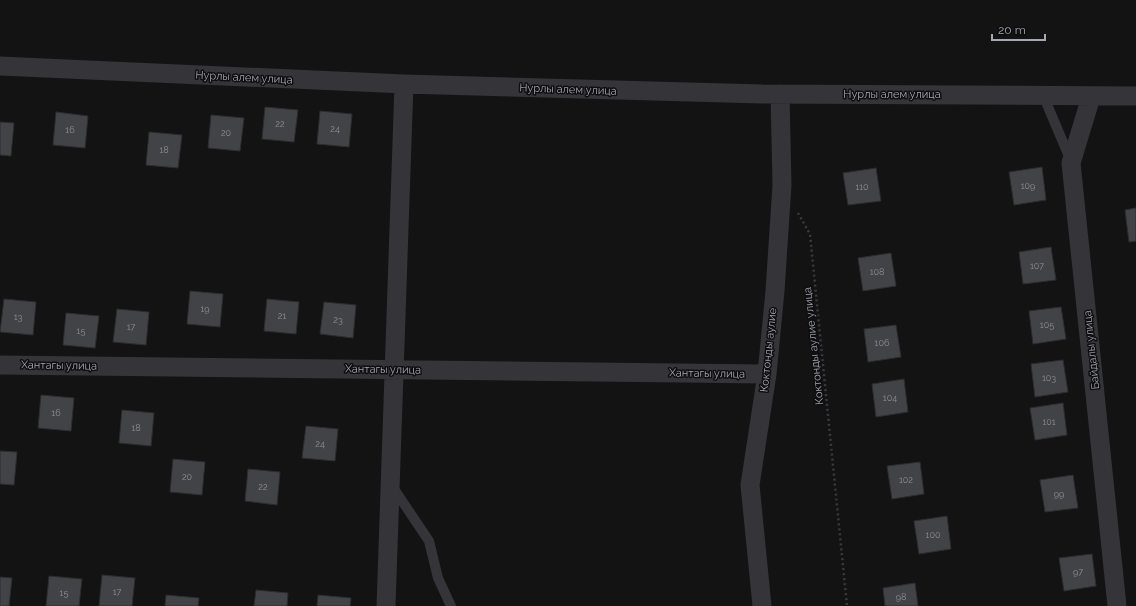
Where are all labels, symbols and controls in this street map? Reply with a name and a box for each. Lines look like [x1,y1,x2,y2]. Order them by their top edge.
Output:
scale bar [992,16,1045,42]
text: 20 m [998,23,1026,37]
street label: Нурлы алем улица [195,68,293,87]
street label: Нурлы алем улица [519,81,617,98]
street label: Нурлы алем улица [843,88,941,101]
house number: 22 [275,119,285,129]
house number: 24 [330,124,340,134]
house number: 16 [65,125,75,135]
house number: 20 [221,128,232,138]
house number: 18 [159,145,169,155]
house number: 109 [1021,181,1035,191]
house number: 110 [855,182,869,192]
house number: 107 [1030,261,1044,271]
house number: 108 [870,267,884,277]
street label: Коктонды аулие улица [801,286,826,406]
house number: 19 [200,304,210,314]
street label: Коктонды аулие [758,307,779,393]
street label: Байдалы улица [1081,310,1102,390]
house number: 21 [278,311,286,321]
house number: 13 [14,312,23,322]
house number: 23 [333,315,343,325]
house number: 105 [1040,320,1054,330]
house number: 17 [127,322,135,332]
house number: 15 [77,326,85,336]
house number: 106 [875,338,890,348]
street label: Хантагы улица [21,358,97,373]
street label: Хантагы улица [345,362,421,377]
street label: Хантагы улица [669,366,745,381]
house number: 103 [1042,373,1056,383]
house number: 104 [883,393,897,403]
house number: 16 [51,408,61,418]
house number: 101 [1042,417,1056,427]
house number: 18 [131,423,141,433]
house number: 24 [315,439,325,449]
house number: 20 [182,472,193,482]
house number: 102 [899,475,913,485]
house number: 22 [258,482,268,492]
house number: 99 [1054,489,1064,499]
house number: 100 [926,530,941,540]
house number: 97 [1073,567,1083,577]
house number: 17 [113,587,121,597]
house number: 15 [60,588,68,598]
house number: 98 [896,592,906,602]

